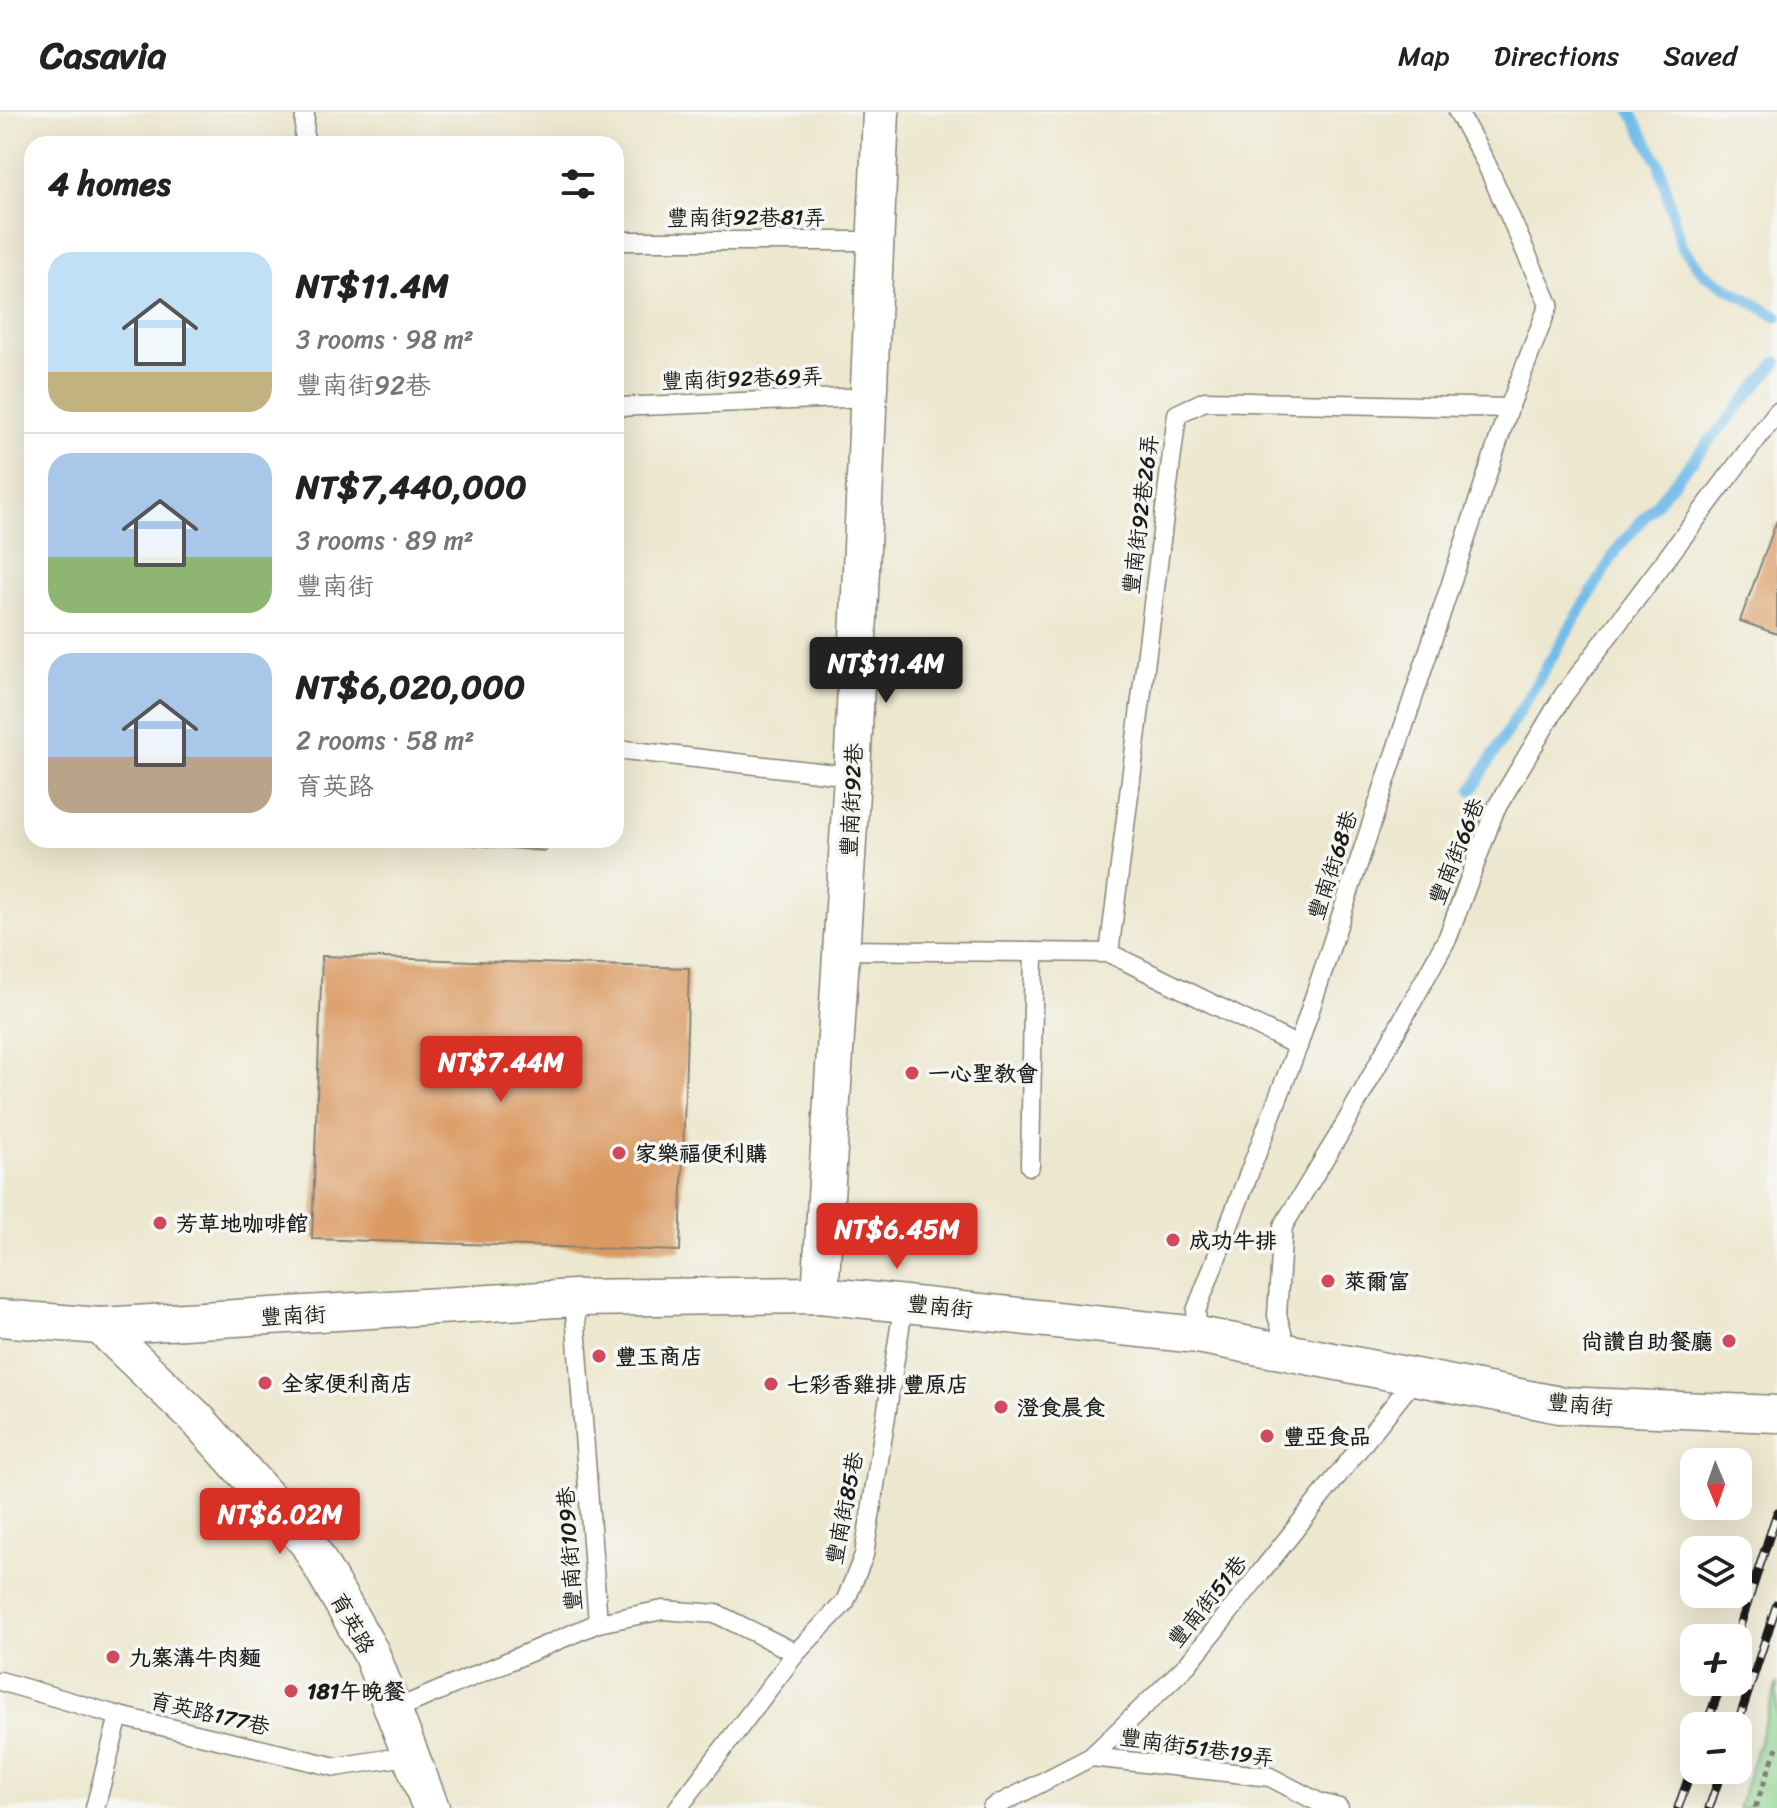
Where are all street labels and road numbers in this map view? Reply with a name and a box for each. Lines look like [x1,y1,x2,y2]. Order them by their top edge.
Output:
street label: 豐南街92巷81弄 [667,198,825,237]
street label: 豐南街92巷69弄 [660,356,824,401]
street label: 豐南街92巷26弄 [1111,432,1170,597]
street label: 豐南街92巷 [829,742,874,858]
street label: 豐南街66巷 [1417,791,1496,911]
street label: 豐南街68巷 [1296,805,1369,925]
street label: 豐南街 [905,1284,975,1329]
street label: 豐南街 [259,1294,327,1337]
street label: 豐南街 [1545,1382,1615,1427]
street label: 豐南街85巷 [814,1448,875,1568]
street label: 豐南街109巷 [546,1485,593,1613]
street label: 豐南街51巷 [1157,1546,1257,1657]
street label: 育英路 [320,1585,386,1662]
street label: 育英路177巷 [146,1681,274,1746]
street label: 豐南街51巷19弄 [1117,1717,1277,1778]

